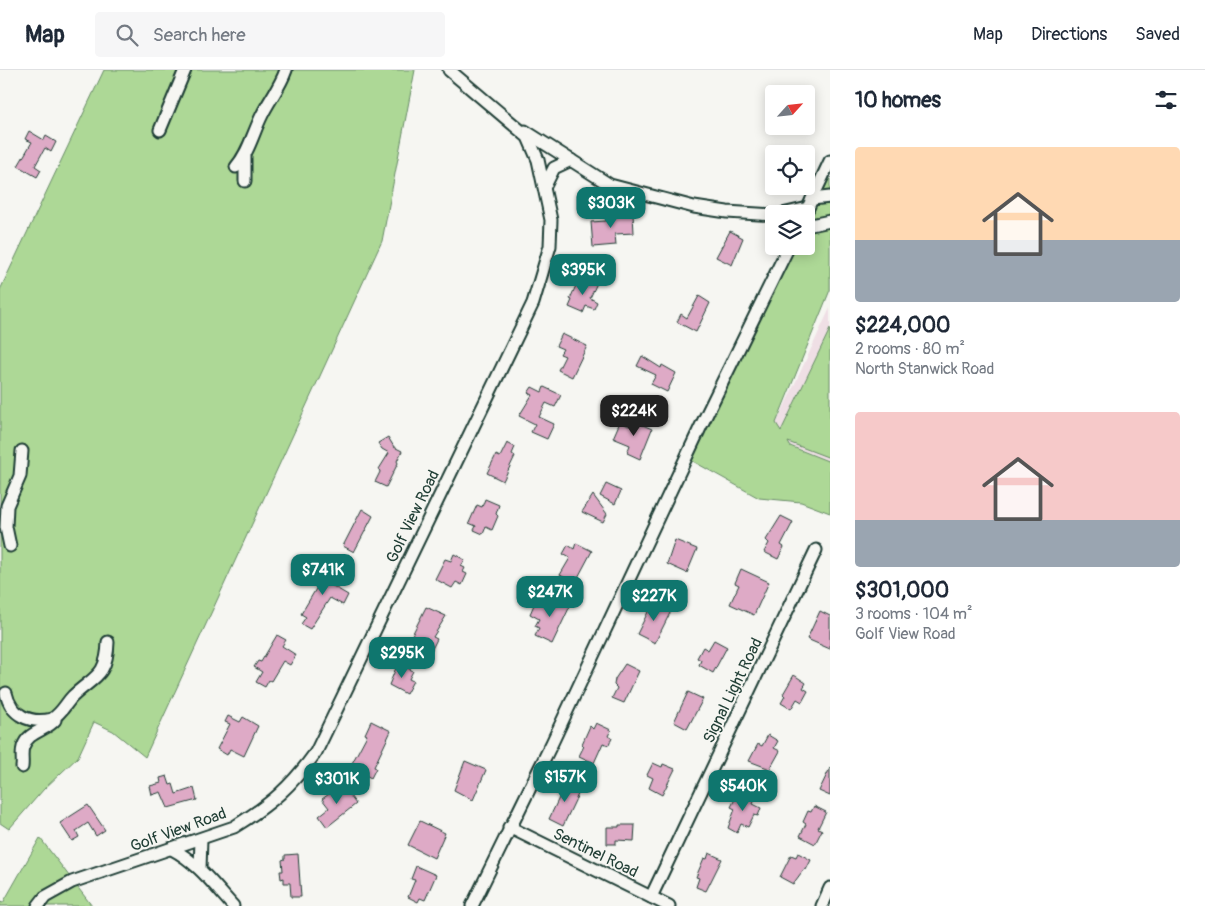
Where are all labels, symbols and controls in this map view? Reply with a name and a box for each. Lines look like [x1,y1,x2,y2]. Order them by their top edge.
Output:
search box [95,12,445,57]
text: Map [25,20,65,49]
icon: search [113,21,141,49]
text: Search here [153,23,246,47]
text: Map [973,23,1003,46]
text: Directions [1031,23,1107,46]
text: Saved [1135,23,1180,46]
north arrow [765,85,815,135]
map controls [765,85,815,255]
icon: filters [1152,86,1180,114]
text: 10 homes [855,87,941,114]
button: locate [765,145,815,195]
icon: home [973,179,1063,269]
pin: $303K [576,186,646,229]
text: $303K [587,193,635,213]
button: layers [765,205,815,255]
pin: $395K [548,254,618,296]
text: $395K [561,260,605,280]
text: $224,000 [855,312,950,339]
text: 2 rooms · 80 m² [855,339,965,359]
text: North Stanwick Road [855,359,994,379]
pin: $224K [599,394,669,437]
text: $224K [611,401,657,421]
icon: home [973,444,1063,534]
street label: Golf View Road [382,467,444,566]
pin: $741K [288,554,358,596]
text: $741K [302,560,344,580]
pin: $247K [515,576,585,618]
text: $301,000 [855,577,949,604]
pin: $227K [619,580,689,622]
text: $247K [527,582,573,602]
text: $227K [632,586,676,606]
text: 3 rooms · 104 m² [855,604,972,624]
text: Golf View Road [855,624,956,644]
street label: Signal Light Road [699,635,767,746]
pin: $295K [367,636,437,679]
text: $295K [380,643,424,663]
pin: $157K [530,760,600,803]
pin: $301K [302,762,372,805]
text: $157K [544,767,586,787]
text: $301K [315,769,359,789]
pin: $540K [708,770,778,812]
text: $540K [719,776,767,796]
street label: Golf View Road [128,803,229,857]
street label: Sentinel Road [550,824,641,882]

